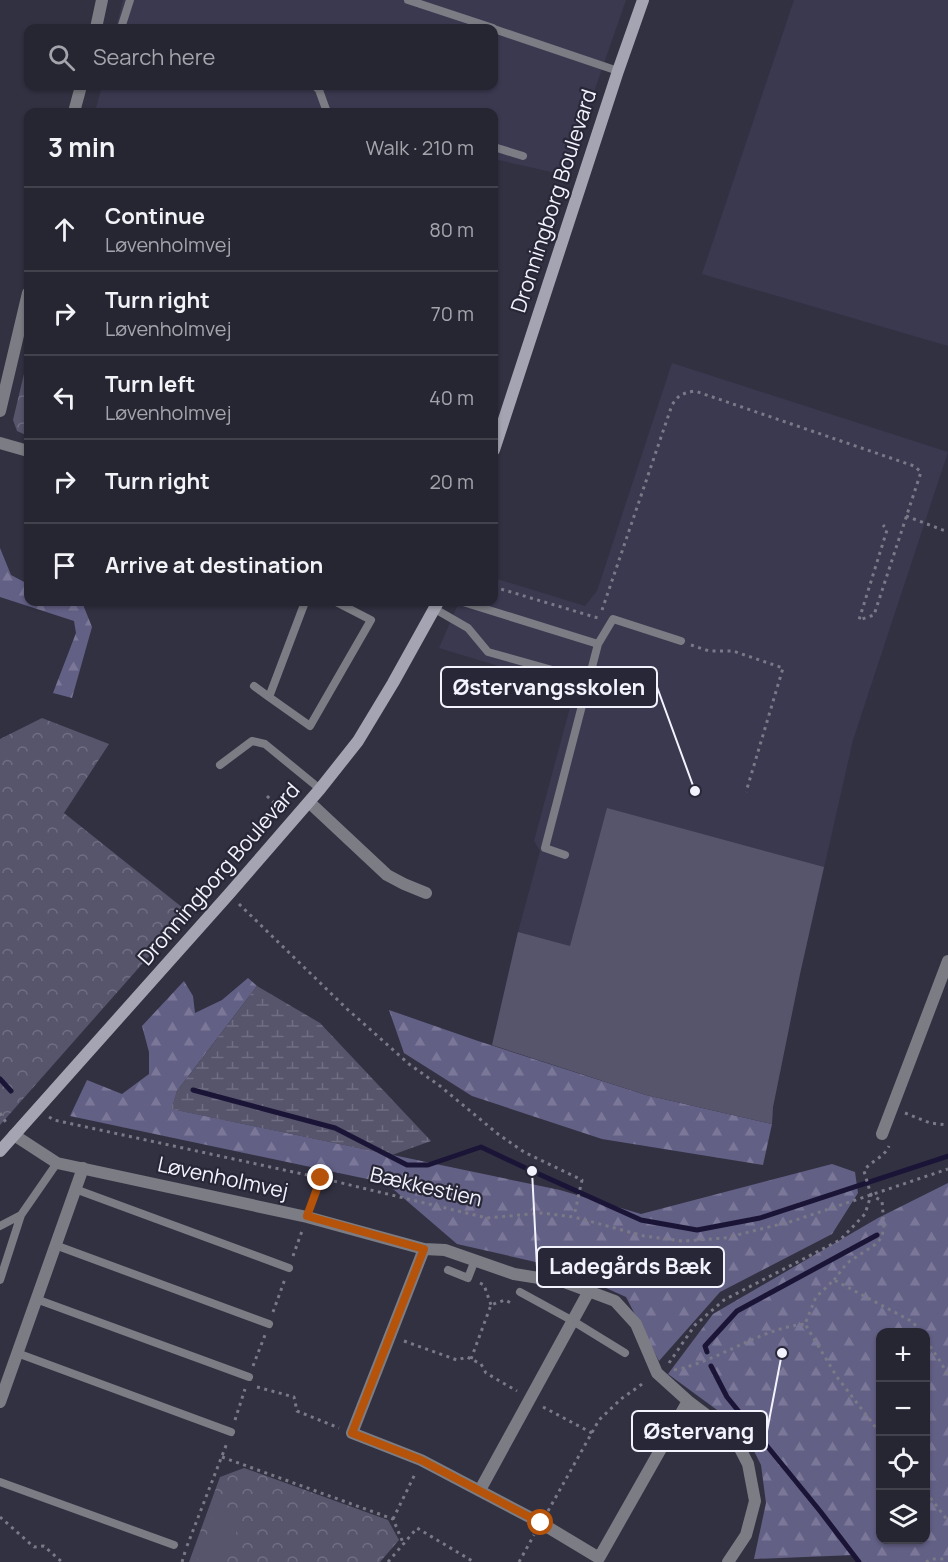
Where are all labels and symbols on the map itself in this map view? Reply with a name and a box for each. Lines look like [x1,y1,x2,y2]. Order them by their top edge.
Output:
street label: Dronningborg Boulevard [504,85,602,316]
callout: Østervangsskolen [441,667,657,707]
text: Østervangsskolen [453,672,645,702]
street label: Dronningborg Boulevard [131,776,305,971]
street label: Løvenholmvej [155,1150,291,1205]
street label: Bækkestien [367,1160,485,1213]
route end [307,1164,333,1190]
callout: Ladegårds Bæk [537,1247,724,1287]
text: Ladegårds Bæk [549,1251,712,1281]
callout: Østervang [632,1411,767,1451]
text: Østervang [644,1416,754,1446]
route start [527,1509,553,1535]

